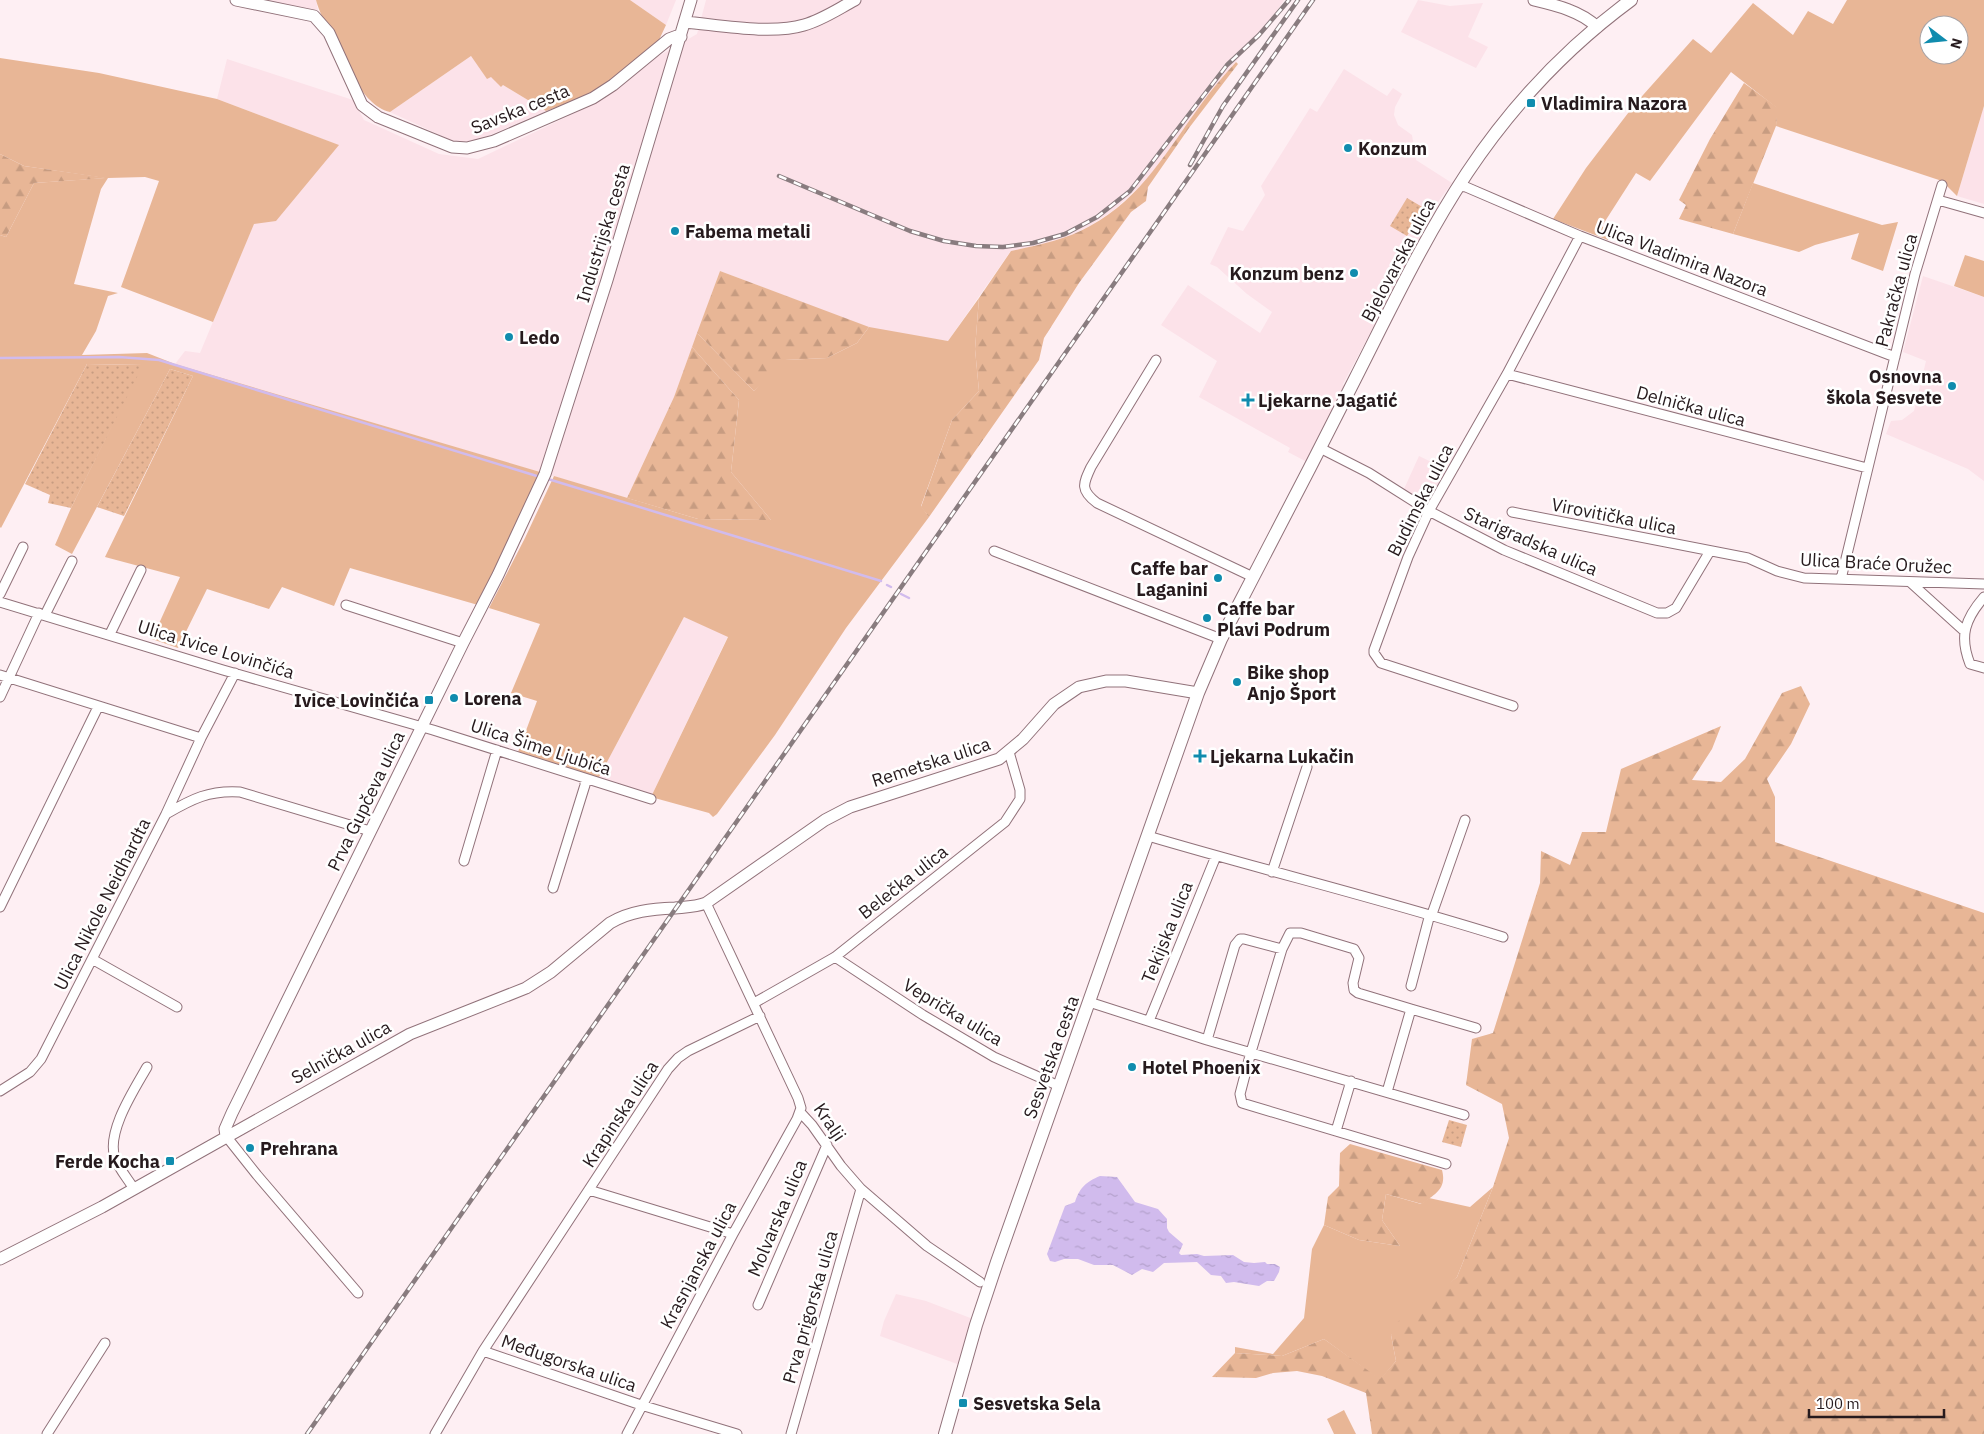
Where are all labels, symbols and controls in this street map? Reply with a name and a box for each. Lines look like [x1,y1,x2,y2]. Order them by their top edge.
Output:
north arrow [1919,15,1969,65]
text: N [1946,36,1967,51]
street label: Savska cesta [467,79,573,139]
place label: Vladimira Nazora [1541,92,1687,115]
marker: Vladimira Nazora [1525,97,1537,109]
place label: Konzum [1358,137,1427,160]
marker: Konzum [1342,142,1354,154]
street label: Industrijska cesta [571,160,635,305]
street label: Bjelovarska ulica [1356,194,1440,326]
street label: Ulica Vladimira Nazora [1593,215,1772,302]
place label: Fabema metali [685,220,811,243]
marker: Fabema metali [669,225,681,237]
street label: Pakračka ulica [1870,230,1922,349]
place label: Konzum benz [1230,262,1344,285]
marker: Konzum benz [1348,267,1360,279]
place label: Ledo [519,326,560,349]
marker: Ledo [503,331,515,343]
place label: Osnovna škola Sesvete [1826,365,1942,409]
street label: Delnička ulica [1634,380,1749,432]
marker: Osnovna škola Sesvete [1946,380,1958,392]
place label: Ljekarne Jagatić [1258,389,1397,412]
marker: Ljekarne Jagatić [1242,394,1254,406]
street label: Budimska ulica [1382,440,1458,560]
street label: Virovitička ulica [1550,493,1679,539]
street label: Starigradska ulica [1461,501,1602,581]
street label: Ulica Braće Oružec [1799,548,1953,578]
place label: Caffe bar Laganini [1130,557,1208,601]
marker: Caffe bar Laganini [1212,572,1224,584]
place label: Caffe bar Plavi Podrum [1217,597,1330,641]
marker: Caffe bar Plavi Podrum [1201,612,1213,624]
street label: Ulica Ivice Lovinčića [135,614,298,684]
place label: Bike shop Anjo Šport [1247,661,1336,705]
marker: Bike shop Anjo Šport [1231,676,1243,688]
place label: Lorena [464,687,522,710]
place label: Ivice Lovinčića [294,689,419,712]
marker: Lorena [448,692,460,704]
marker: Ivice Lovinčića [423,694,435,706]
street label: Ulica Šime Ljubića [468,712,615,781]
street label: Prva Gupčeva ulica [322,727,410,875]
street label: Remetska ulica [869,732,994,792]
place label: Ljekarna Lukačin [1210,745,1354,768]
marker: Ljekarna Lukačin [1194,750,1206,762]
street label: Ulica Nikole Neidhardta [49,814,156,994]
street label: Belečka ulica [854,840,953,924]
street label: Tekijska ulica [1136,877,1198,986]
street label: Veprička ulica [899,973,1007,1051]
street label: Sesvetska cesta [1018,992,1084,1122]
street label: Selnička ulica [287,1015,395,1089]
street label: Krapinska ulica [577,1056,663,1172]
place label: Hotel Phoenix [1142,1056,1260,1079]
marker: Hotel Phoenix [1126,1061,1138,1073]
street label: Kralji [809,1098,851,1146]
place label: Prehrana [260,1137,338,1160]
marker: Prehrana [244,1142,256,1154]
place label: Ferde Kocha [55,1150,160,1173]
marker: Ferde Kocha [164,1155,176,1167]
street label: Molvarska ulica [742,1156,812,1280]
street label: Krasnjanska ulica [655,1197,741,1333]
street label: Prva prigorska ulica [777,1228,843,1386]
street label: Međugorska ulica [498,1329,640,1397]
scale bar [1809,1386,1944,1418]
place label: Sesvetska Sela [973,1392,1101,1415]
text: 100 m [1816,1394,1860,1413]
marker: Sesvetska Sela [957,1397,969,1409]

